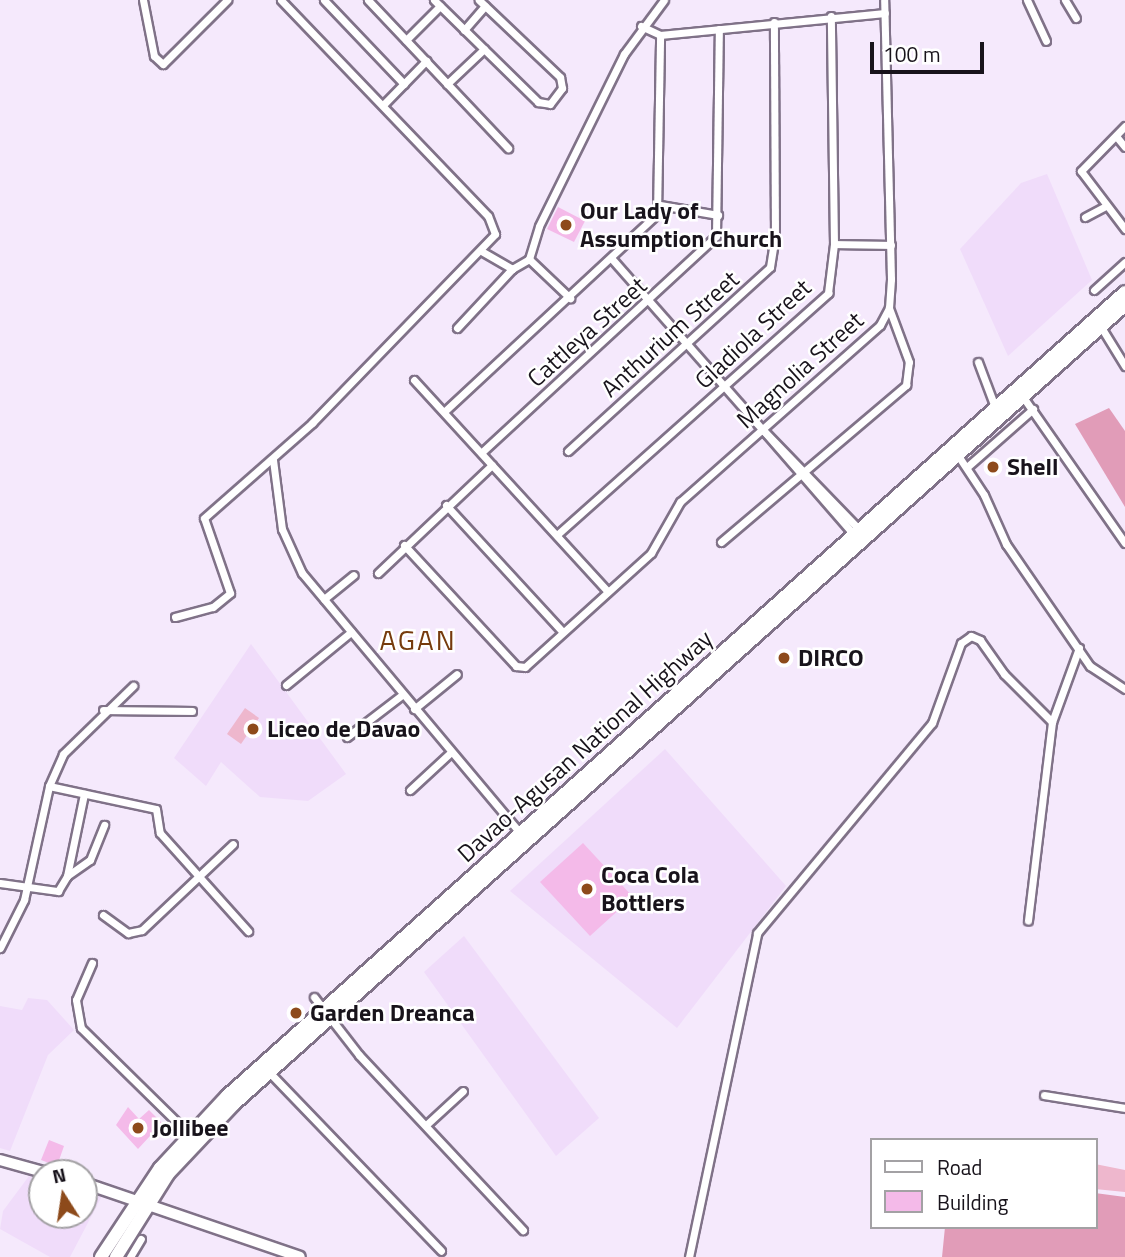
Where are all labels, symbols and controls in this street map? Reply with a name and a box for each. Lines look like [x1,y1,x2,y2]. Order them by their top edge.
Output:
scale bar [873,28,987,72]
text: 100 m [883,38,940,70]
place label: Our Lady of Assumption Church [580,197,782,253]
marker: Our Lady of Assumption Church [558,217,574,233]
street label: Anthurium Street [595,265,745,403]
street label: Cattleya Street [522,271,652,393]
street label: Gladiola Street [689,273,817,395]
street label: Magnolia Street [731,306,869,434]
place label: Shell [1007,453,1059,481]
marker: Shell [985,459,1001,475]
district label: AGAN [380,623,456,657]
street label: Davao-Agusan National Highway [452,624,718,868]
place label: DIRCO [798,644,864,672]
marker: DIRCO [776,650,792,666]
place label: Liceo de Davao [267,715,420,743]
marker: Liceo de Davao [245,721,261,737]
place label: Coca Cola Bottlers [601,861,699,917]
marker: Coca Cola Bottlers [579,881,595,897]
place label: Garden Dreanca [310,999,475,1027]
marker: Garden Dreanca [288,1005,304,1021]
place label: Jollibee [152,1114,229,1142]
marker: Jollibee [130,1120,146,1136]
legend [870,1138,1097,1229]
text: Road [937,1151,982,1183]
north arrow [28,1159,98,1229]
text: N [49,1159,68,1190]
text: Building [937,1186,1008,1218]

